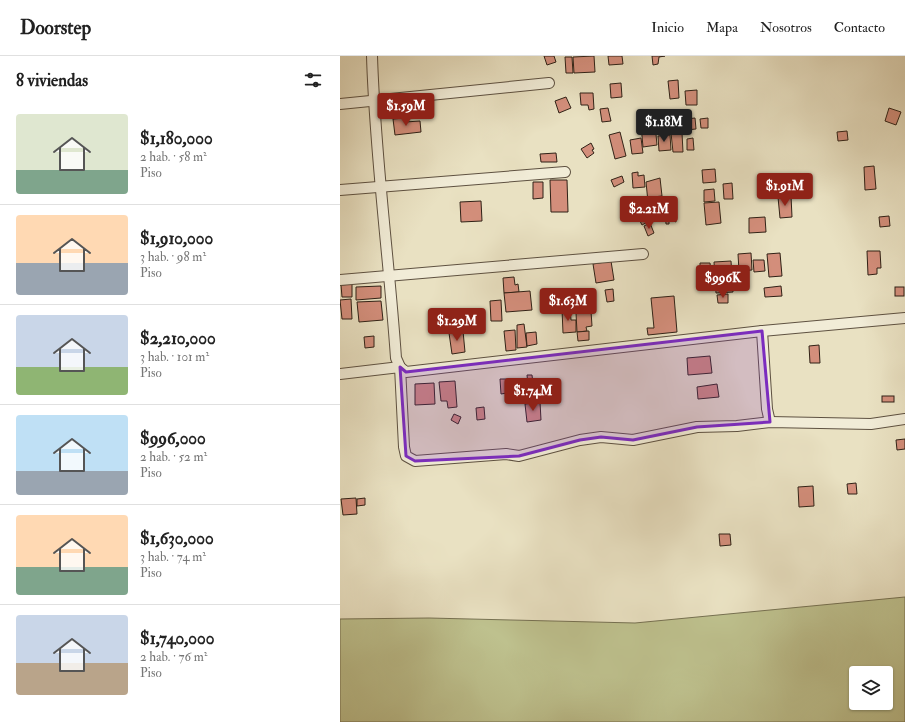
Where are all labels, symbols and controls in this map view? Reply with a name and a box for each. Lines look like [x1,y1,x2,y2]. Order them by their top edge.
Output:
text: Doorstep [20,16,91,40]
text: Inicio [651,19,684,36]
text: Mapa [706,19,738,36]
text: Nosotros [760,19,812,36]
text: Contacto [834,19,885,36]
icon: filters [302,69,324,91]
text: 8 viviendas [16,70,88,91]
pin: $1.59M [373,93,439,127]
text: $1.59M [386,98,426,114]
pin: $1.18M [631,109,697,143]
text: $1.18M [645,114,683,130]
text: $1,180,000 [140,128,213,149]
icon: home [48,130,96,178]
text: 2 hab. · 58 m² [140,149,207,165]
text: Piso [140,165,162,181]
pin: $1.91M [752,173,818,207]
text: $1.91M [766,178,804,194]
pin: $2.21M [616,196,682,230]
text: $2.21M [629,201,669,217]
text: $1,910,000 [140,228,213,249]
icon: home [48,231,96,279]
text: 3 hab. · 98 m² [140,249,206,265]
text: Piso [140,265,162,281]
pin: $996K [695,265,751,299]
text: $996K [705,270,741,286]
pin: $1.63M [535,288,601,322]
text: $1.63M [549,293,587,309]
pin: $1.29M [424,308,490,342]
text: $1.29M [437,313,477,329]
text: $2,210,000 [140,328,216,349]
icon: home [48,331,96,379]
text: 3 hab. · 101 m² [140,349,209,365]
text: Piso [140,365,162,381]
pin: $1.74M [500,378,566,412]
text: $1.74M [513,383,553,399]
text: $996,000 [140,428,206,449]
icon: home [48,431,96,479]
text: 2 hab. · 52 m² [140,449,207,465]
text: Piso [140,465,162,481]
text: $1,630,000 [140,528,214,549]
icon: home [48,531,96,579]
text: 3 hab. · 74 m² [140,549,206,565]
text: Piso [140,565,162,581]
text: $1,740,000 [140,628,215,649]
icon: home [48,631,96,679]
text: 2 hab. · 76 m² [140,649,207,665]
text: Piso [140,665,162,681]
map controls [849,666,893,710]
button: layers [849,666,893,710]

